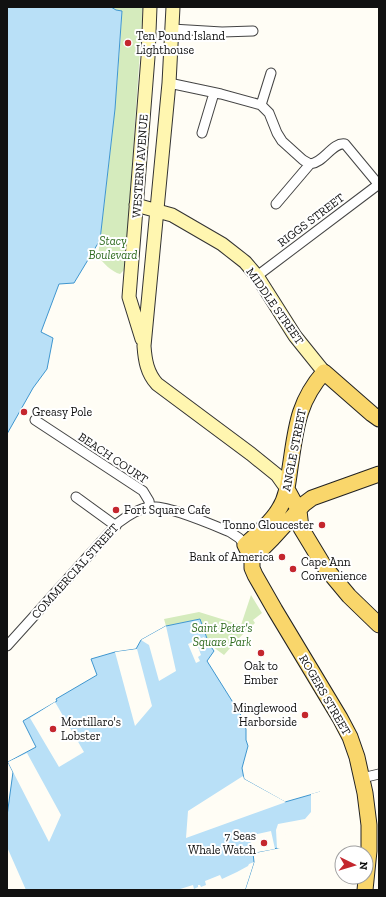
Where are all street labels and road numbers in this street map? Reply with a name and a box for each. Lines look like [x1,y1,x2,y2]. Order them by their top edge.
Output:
street label: WESTERN AVENUE [129,114,151,218]
street label: RIGGS STREET [275,190,347,250]
street label: MIDDLE STREET [243,265,307,347]
street label: ANGLE STREET [279,407,309,493]
street label: BEACH COURT [75,430,151,487]
street label: COMMERCIAL STREET [29,520,122,621]
street label: ROGERS STREET [296,652,354,738]

